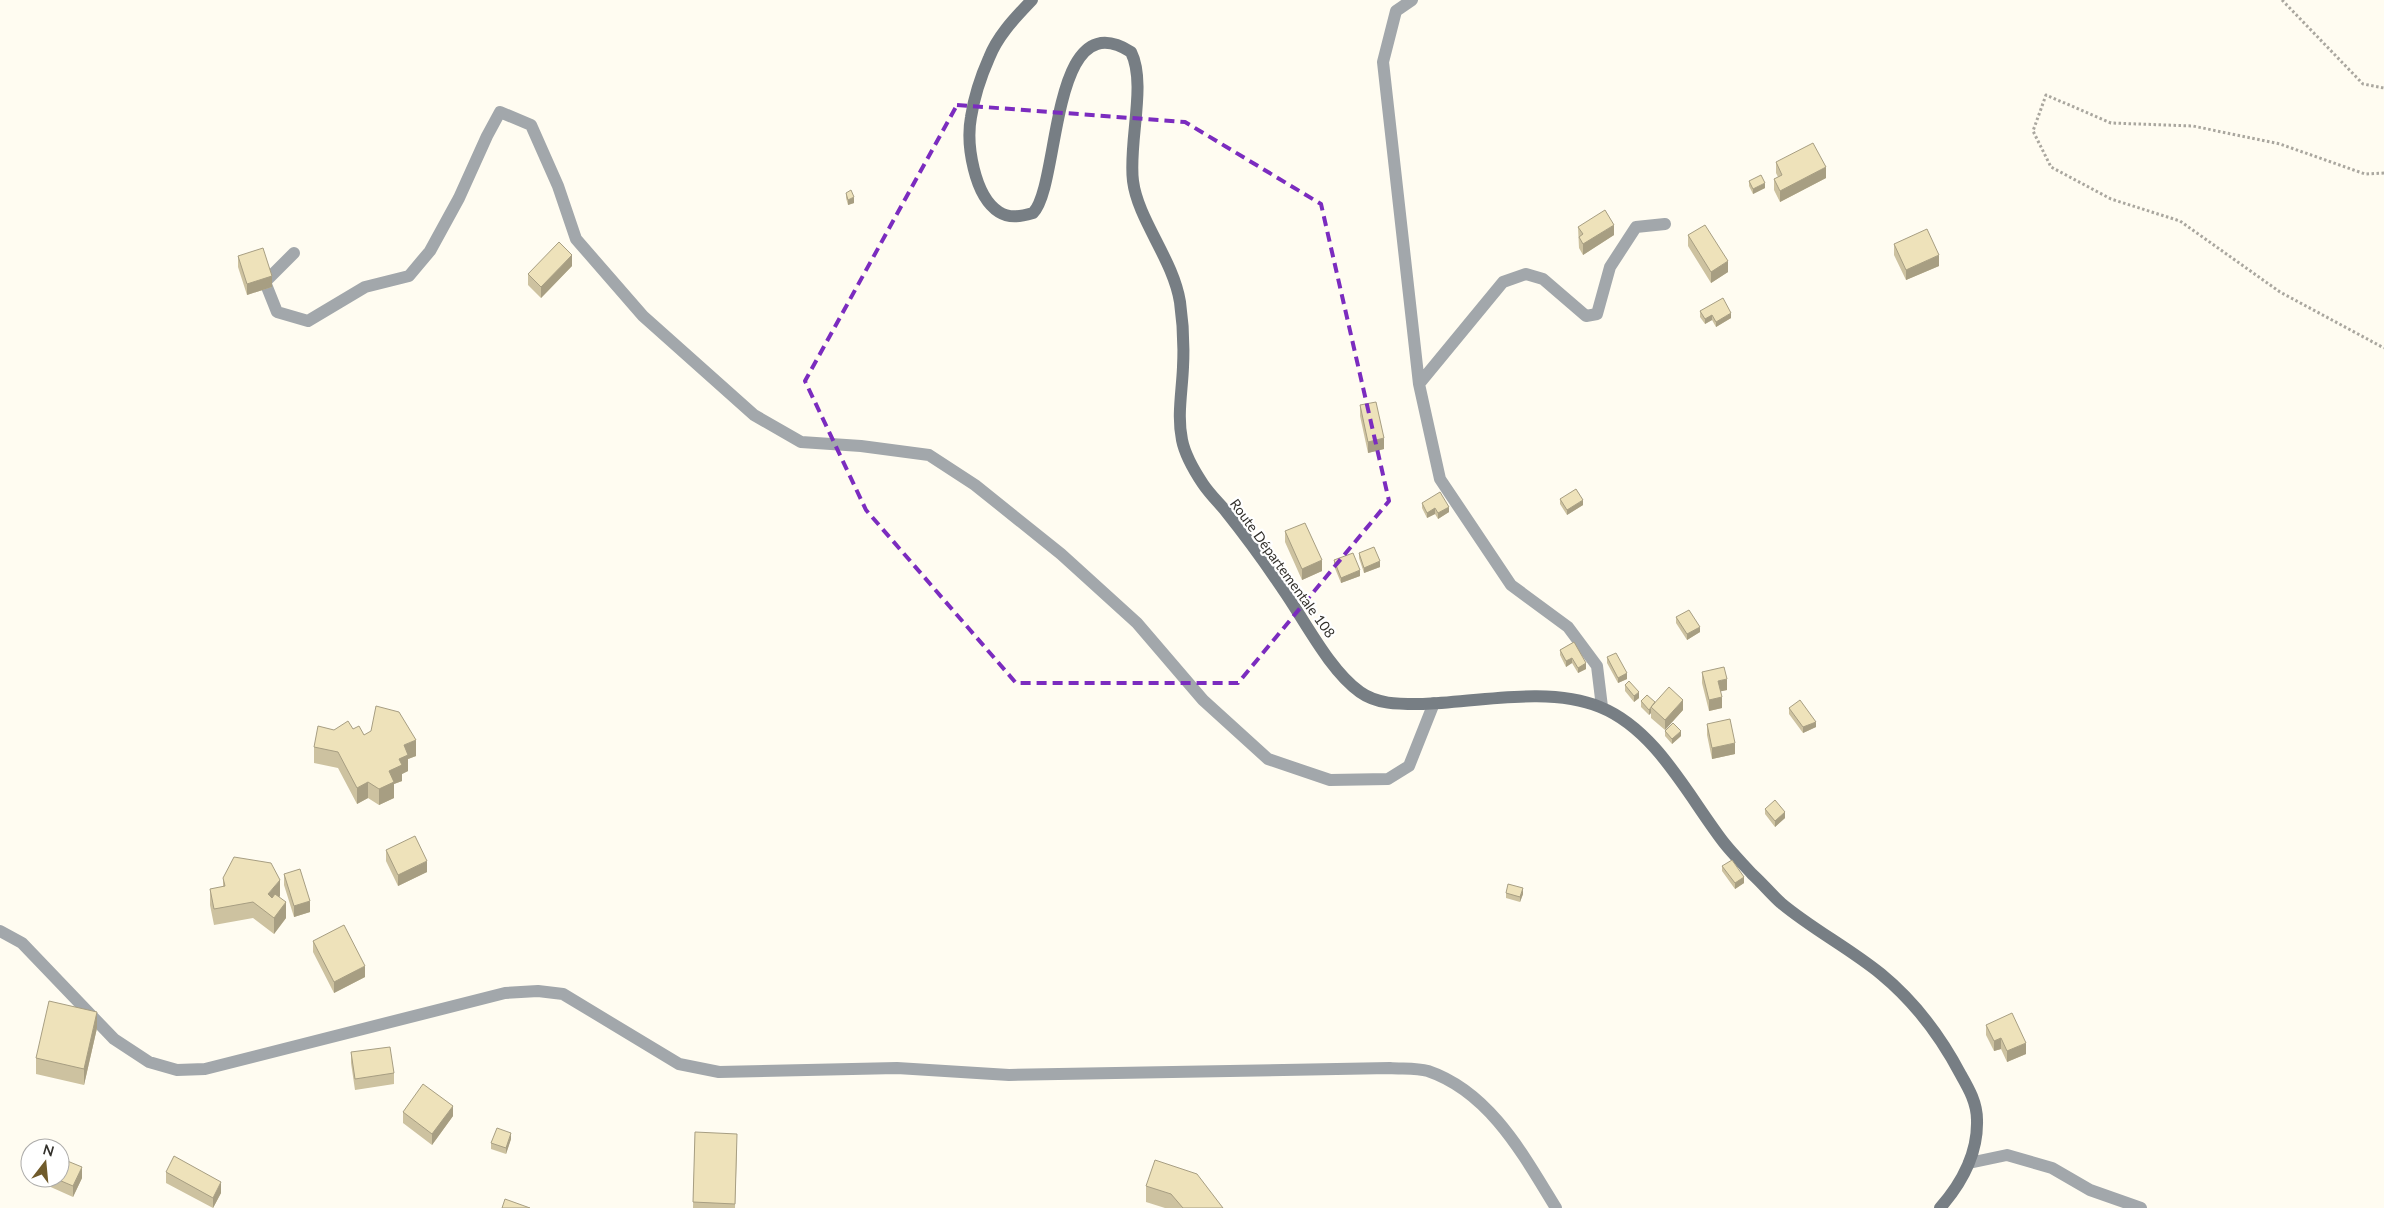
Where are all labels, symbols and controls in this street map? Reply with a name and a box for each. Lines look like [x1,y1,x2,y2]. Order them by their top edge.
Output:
street label: Route Départementale 108 [1227,495,1339,641]
north arrow [20,1138,70,1188]
text: N [41,1140,56,1160]

